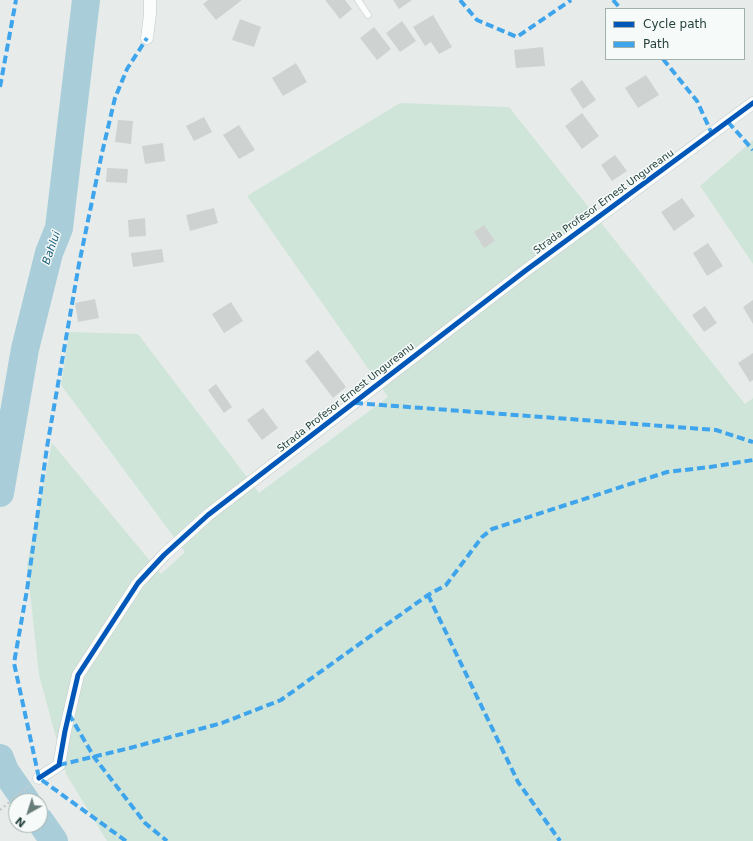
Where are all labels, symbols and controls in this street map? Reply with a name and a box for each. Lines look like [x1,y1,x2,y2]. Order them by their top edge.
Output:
legend [605,8,745,60]
text: Cycle path [643,17,707,31]
text: Path [643,37,669,51]
street label: Strada Profesor Ernest Ungureanu [531,147,677,257]
water label: Bahlui [40,230,64,266]
street label: Strada Profesor Ernest Ungureanu [275,341,417,455]
north arrow [8,793,48,833]
text: N [13,814,28,830]

